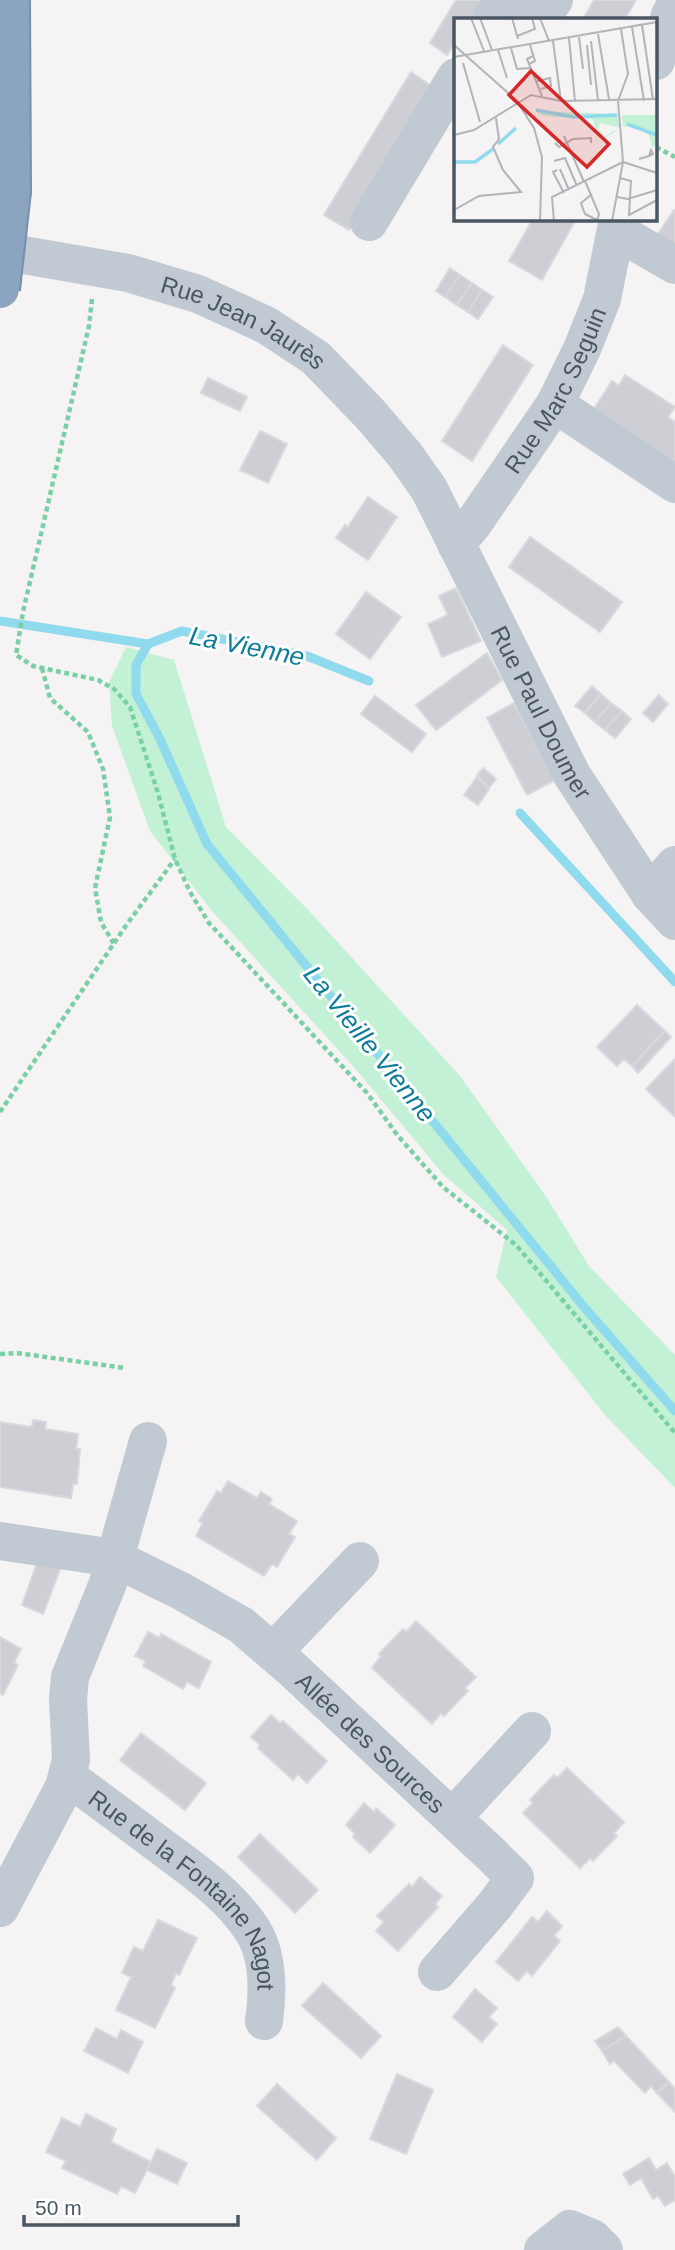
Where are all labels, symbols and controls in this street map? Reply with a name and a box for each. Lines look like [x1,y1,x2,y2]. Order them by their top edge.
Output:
inset map [454,18,658,220]
street label: Rue Jean Jaurès [158,270,332,374]
street label: Rue Marc Seguin [499,303,611,478]
water label: La Vienne [187,620,307,672]
street label: Rue Paul Doumer [486,621,597,804]
water label: La Vieille Vienne [298,960,442,1128]
street label: Allée des Sources [291,1666,451,1818]
street label: Rue de la Fontaine Nagot [84,1784,280,1991]
scale bar [24,2184,238,2228]
text: 50 m [35,2196,82,2219]

